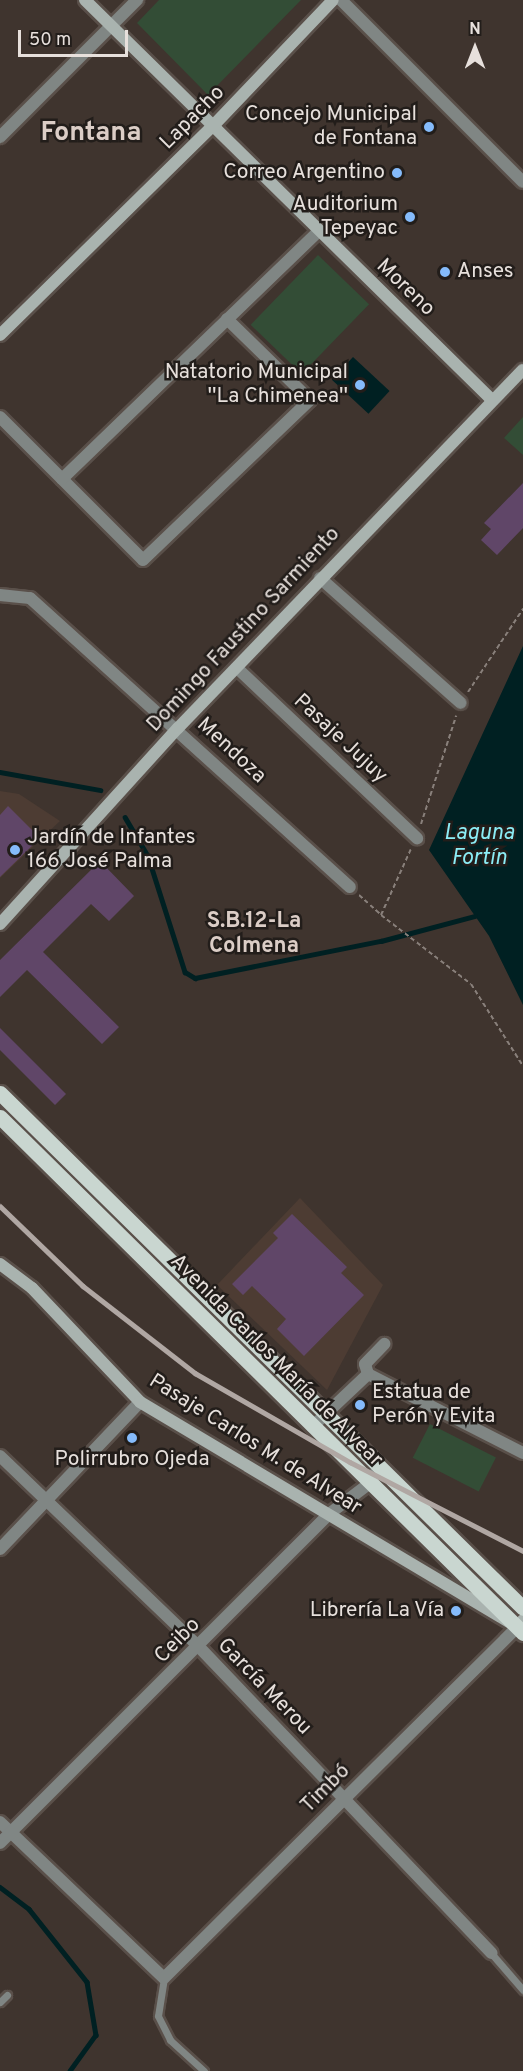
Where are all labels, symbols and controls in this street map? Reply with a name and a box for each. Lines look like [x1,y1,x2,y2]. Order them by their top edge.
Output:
scale bar [21,18,130,56]
north arrow [445,18,505,78]
text: N [469,20,481,40]
text: 50 m [29,29,71,52]
street label: Lapacho [155,80,231,156]
place label: Concejo Municipal de Fontana [245,102,417,152]
district label: Fontana [41,118,141,150]
marker: Concejo Municipal de Fontana [422,120,436,134]
place label: Correo Argentino [222,160,385,186]
marker: Correo Argentino [390,166,404,180]
place label: Auditorium Tepeyac [292,192,398,242]
marker: Auditorium Tepeyac [403,210,417,224]
street label: Moreno [371,254,439,322]
place label: Anses [457,259,514,285]
marker: Anses [438,265,452,279]
place label: Natatorio Municipal ''La Chimenea'' [165,360,348,410]
marker: Natatorio Municipal ''La Chimenea'' [353,378,367,392]
street label: Domingo Faustino Sarmiento [142,522,346,738]
street label: Pasaje Jujuy [288,689,392,789]
street label: Mendoza [191,713,271,789]
water label: Laguna Fortín [444,820,514,872]
place label: Jardín de Infantes 166 José Palma [27,825,196,875]
marker: Jardín de Infantes 166 José Palma [8,843,22,857]
district label: S.B.12-La Colmena [207,908,301,960]
street label: Avenida Carlos María de Alvear [164,1249,388,1473]
street label: Pasaje Carlos M. de Alvear [144,1369,366,1521]
place label: Estatua de Perón y Evita [372,1380,495,1430]
marker: Estatua de Perón y Evita [353,1398,367,1412]
marker: Polirrubro Ojeda [125,1431,139,1445]
place label: Polirrubro Ojeda [55,1447,209,1473]
place label: Librería La Vía [309,1598,444,1624]
marker: Librería La Vía [449,1604,463,1618]
street label: Ceibo [150,1613,206,1669]
street label: García Merou [212,1633,316,1741]
street label: Timbó [296,1759,356,1819]

